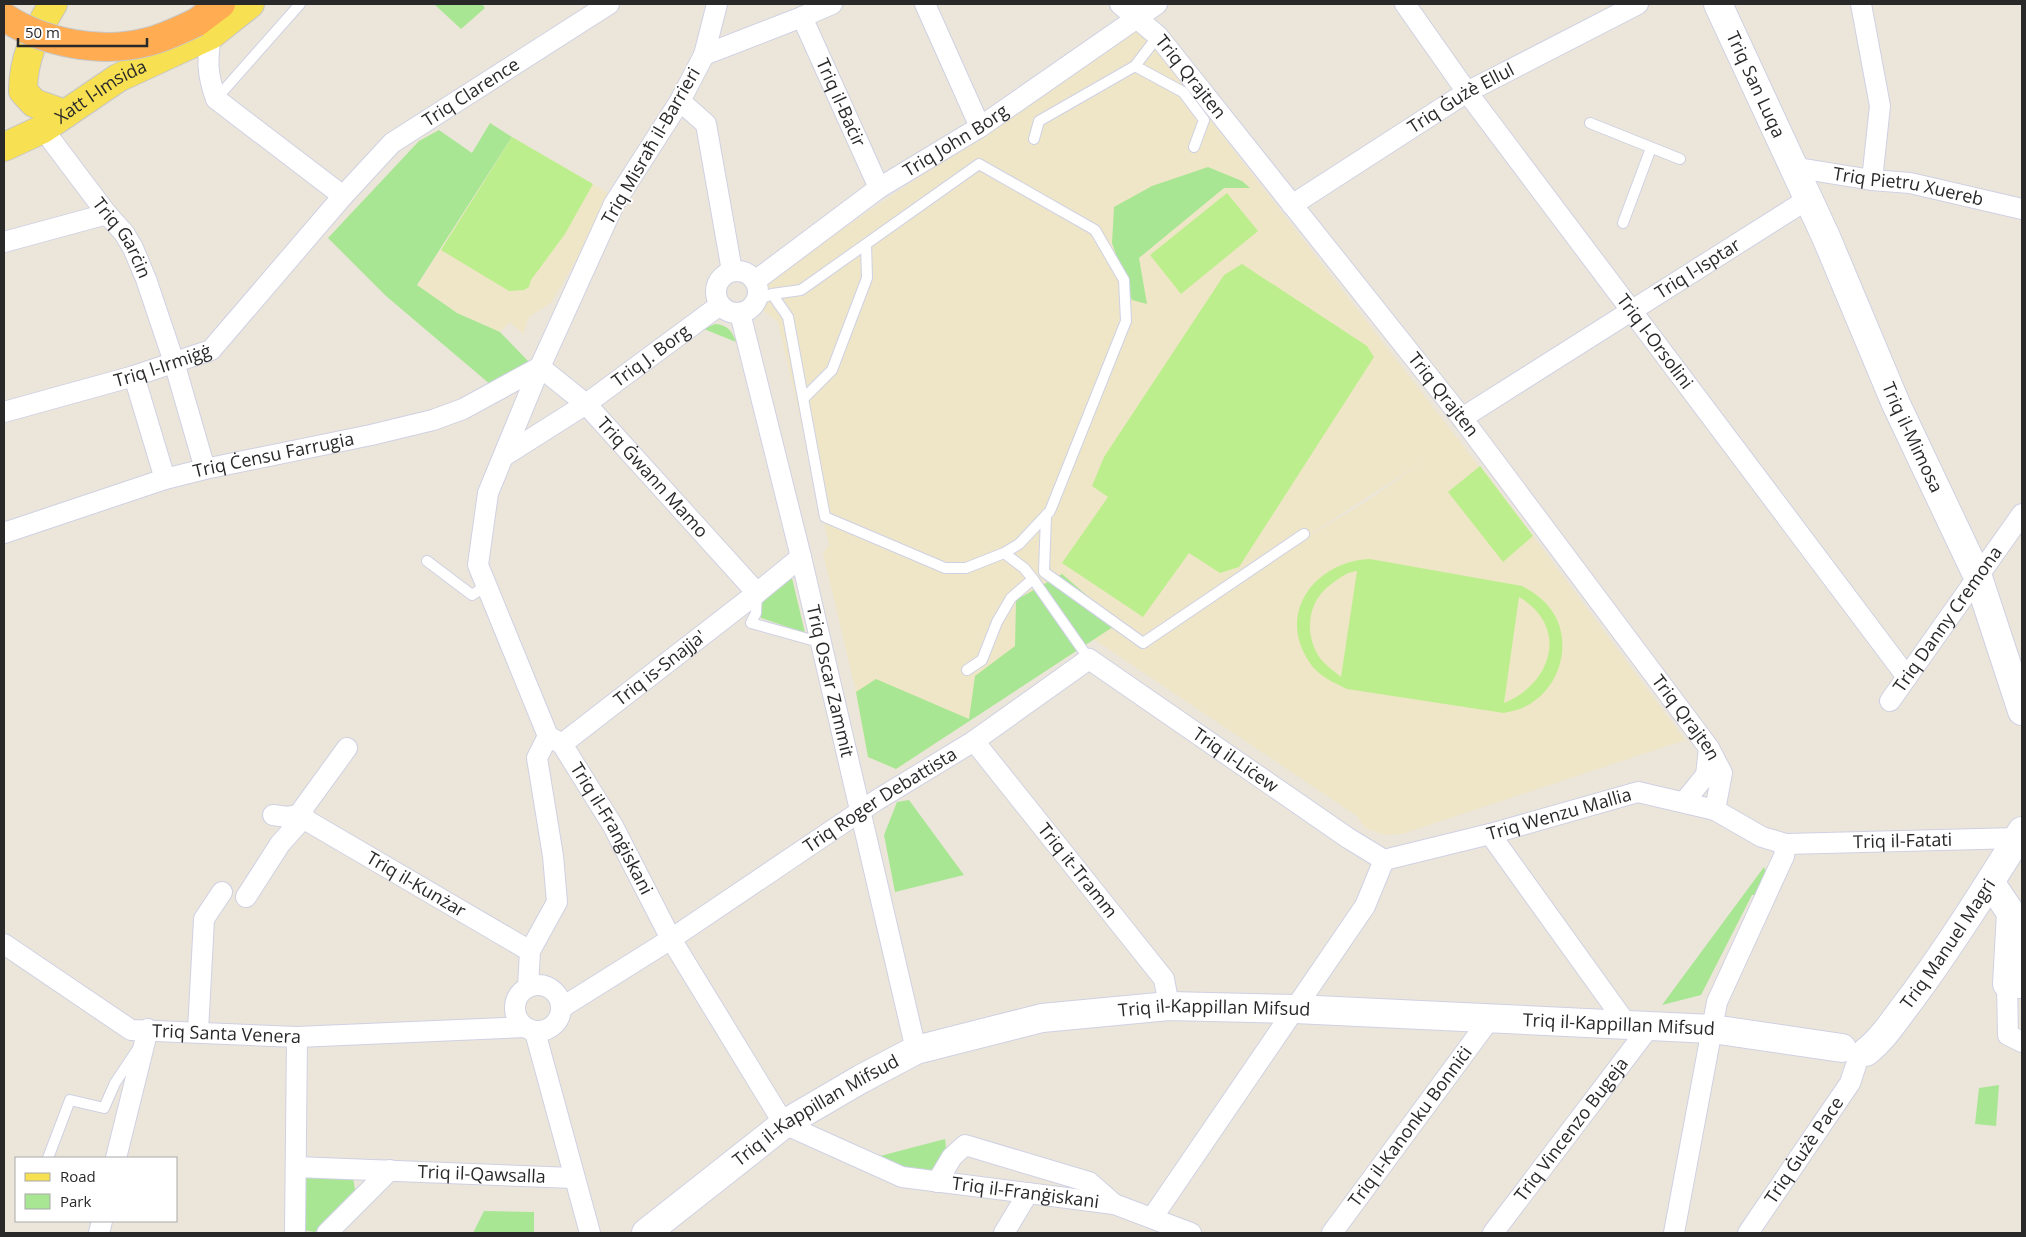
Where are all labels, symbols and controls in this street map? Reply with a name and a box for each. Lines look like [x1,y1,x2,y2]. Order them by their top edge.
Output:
scale bar [18,15,146,47]
text: 50 m [25,22,60,42]
street label: Triq San Luqa [1721,27,1791,141]
street label: Triq Qrajten [1151,29,1232,123]
street label: Triq Clarence [417,52,524,132]
street label: Xatt l-Imsida [50,53,150,129]
street label: Triq il-Baċir [811,54,872,151]
street label: Triq Ġużè Ellul [1403,57,1518,138]
street label: Triq Misraħ il-Barrieri [595,63,705,228]
street label: Triq John Borg [898,98,1013,182]
street label: Triq Pietru Xuereb [1831,161,1986,211]
street label: Triq Garċin [88,192,157,282]
street label: Triq l-Isptar [1650,232,1745,304]
street label: Triq l-Orsolini [1612,289,1699,394]
street label: Triq J. Borg [607,318,695,392]
street label: Triq l-Irmiġġ [111,338,214,392]
street label: Triq Qrajten [1403,347,1485,441]
street label: Triq il-Mimosa [1877,378,1949,496]
street label: Triq Ġwann Mamo [592,411,714,542]
street label: Triq Ċensu Farrugia [190,426,356,483]
street label: Triq Danny Cremona [1887,541,2007,697]
street label: Triq Oscar Zammit [802,603,860,759]
street label: Triq is-Snajja' [608,624,710,711]
street label: Triq Qrajten [1647,669,1726,764]
street label: Triq il-Liċew [1188,721,1283,797]
street label: Triq Roger Debattista [798,741,961,857]
street label: Triq il-Franġiskani [565,758,659,898]
street label: Triq Wenzu Mallia [1484,781,1634,845]
street label: Triq it-Tramm [1033,818,1124,923]
street label: Triq il-Fatati [1853,827,1953,853]
street label: Triq il-Kunżar [363,845,471,922]
street label: Triq Manuel Magri [1894,874,2000,1014]
street label: Triq il-Kappillan Mifsud [1117,993,1311,1022]
street label: Triq il-Kappillan Mifsud [1522,1007,1715,1040]
street label: Triq Santa Venera [152,1018,302,1048]
street label: Triq il-Kanonku Bonniċi [1342,1041,1477,1211]
street label: Triq il-Kappillan Mifsud [727,1048,903,1171]
street label: Triq Vincenzo Bugeja [1508,1052,1633,1206]
street label: Triq Ġużè Pace [1758,1092,1848,1208]
legend [15,1157,178,1222]
street label: Triq il-Qawsalla [417,1159,546,1188]
text: Road [60,1166,96,1186]
street label: Triq il-Franġiskani [951,1170,1101,1213]
text: Park [60,1191,91,1211]

